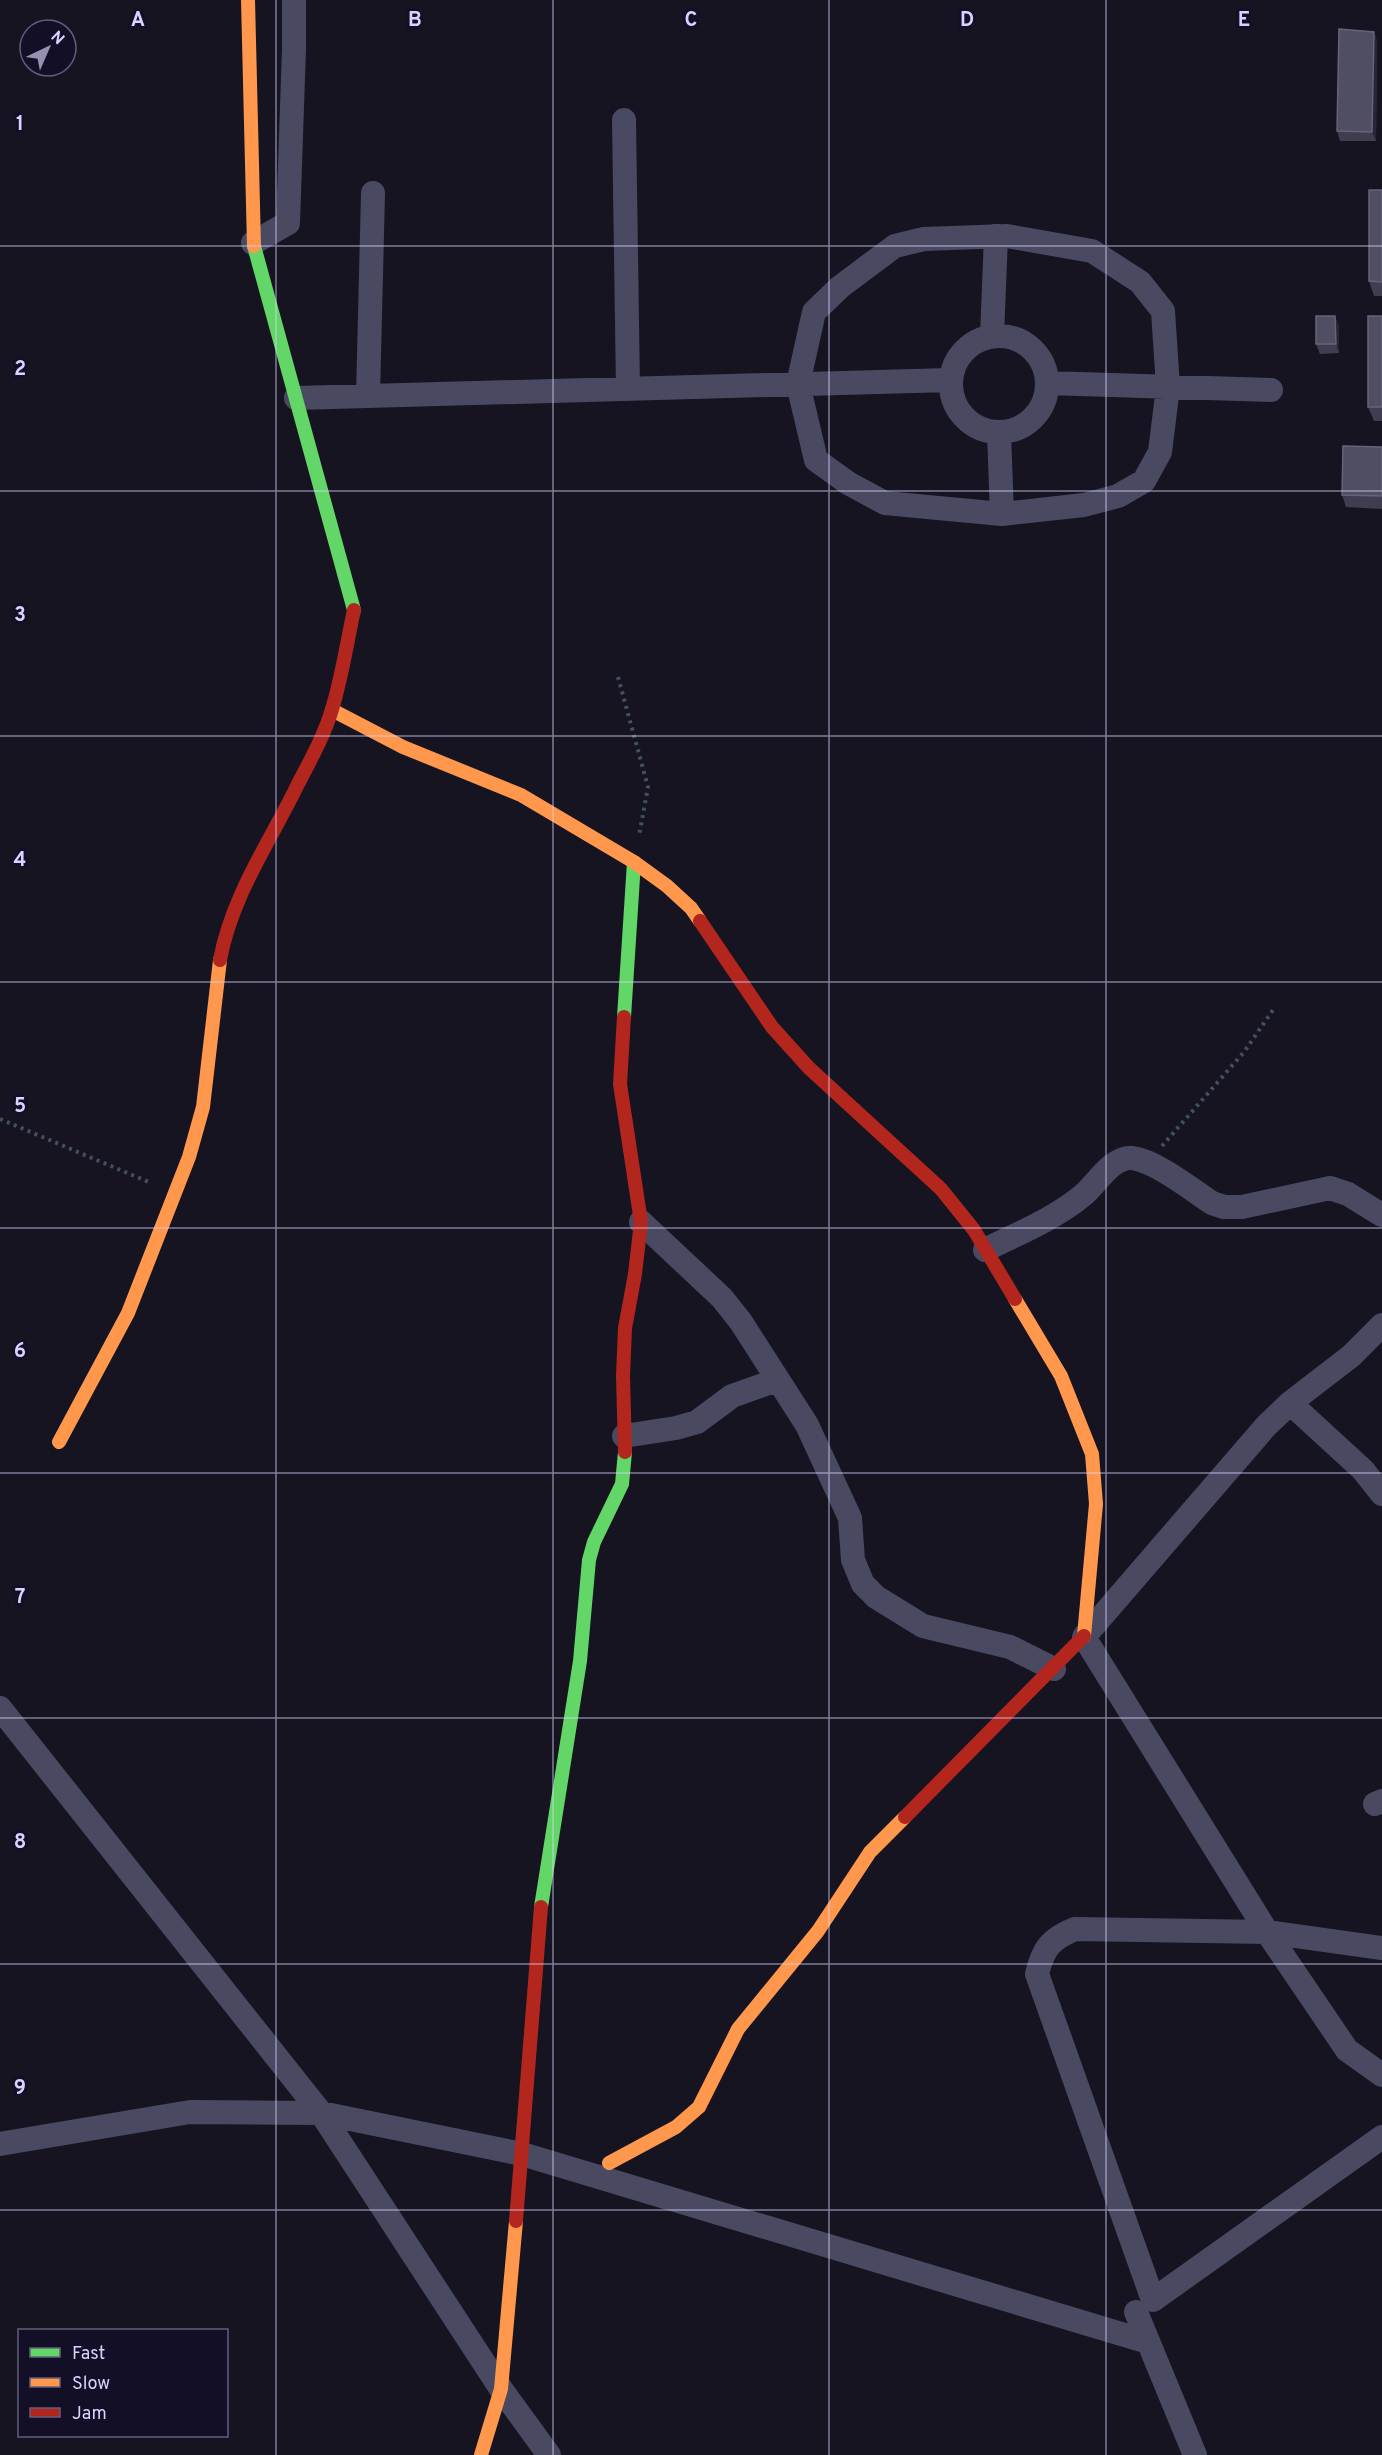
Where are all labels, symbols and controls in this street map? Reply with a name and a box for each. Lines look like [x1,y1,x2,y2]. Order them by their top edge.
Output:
text: A [131,8,145,34]
text: B [408,8,422,34]
text: C [685,8,697,34]
text: D [960,8,974,34]
text: E [1238,8,1250,34]
north arrow [18,18,78,78]
text: N [46,27,68,50]
text: 1 [16,112,24,138]
text: 2 [14,357,26,383]
text: 3 [14,603,26,629]
text: 4 [14,848,26,874]
text: 5 [14,1094,26,1120]
text: 6 [14,1339,26,1365]
text: 7 [15,1585,25,1611]
text: 8 [14,1830,26,1856]
text: 9 [14,2076,26,2102]
legend [18,2329,228,2437]
text: Fast [72,2343,105,2366]
text: Slow [72,2373,110,2396]
text: Jam [72,2403,107,2426]

